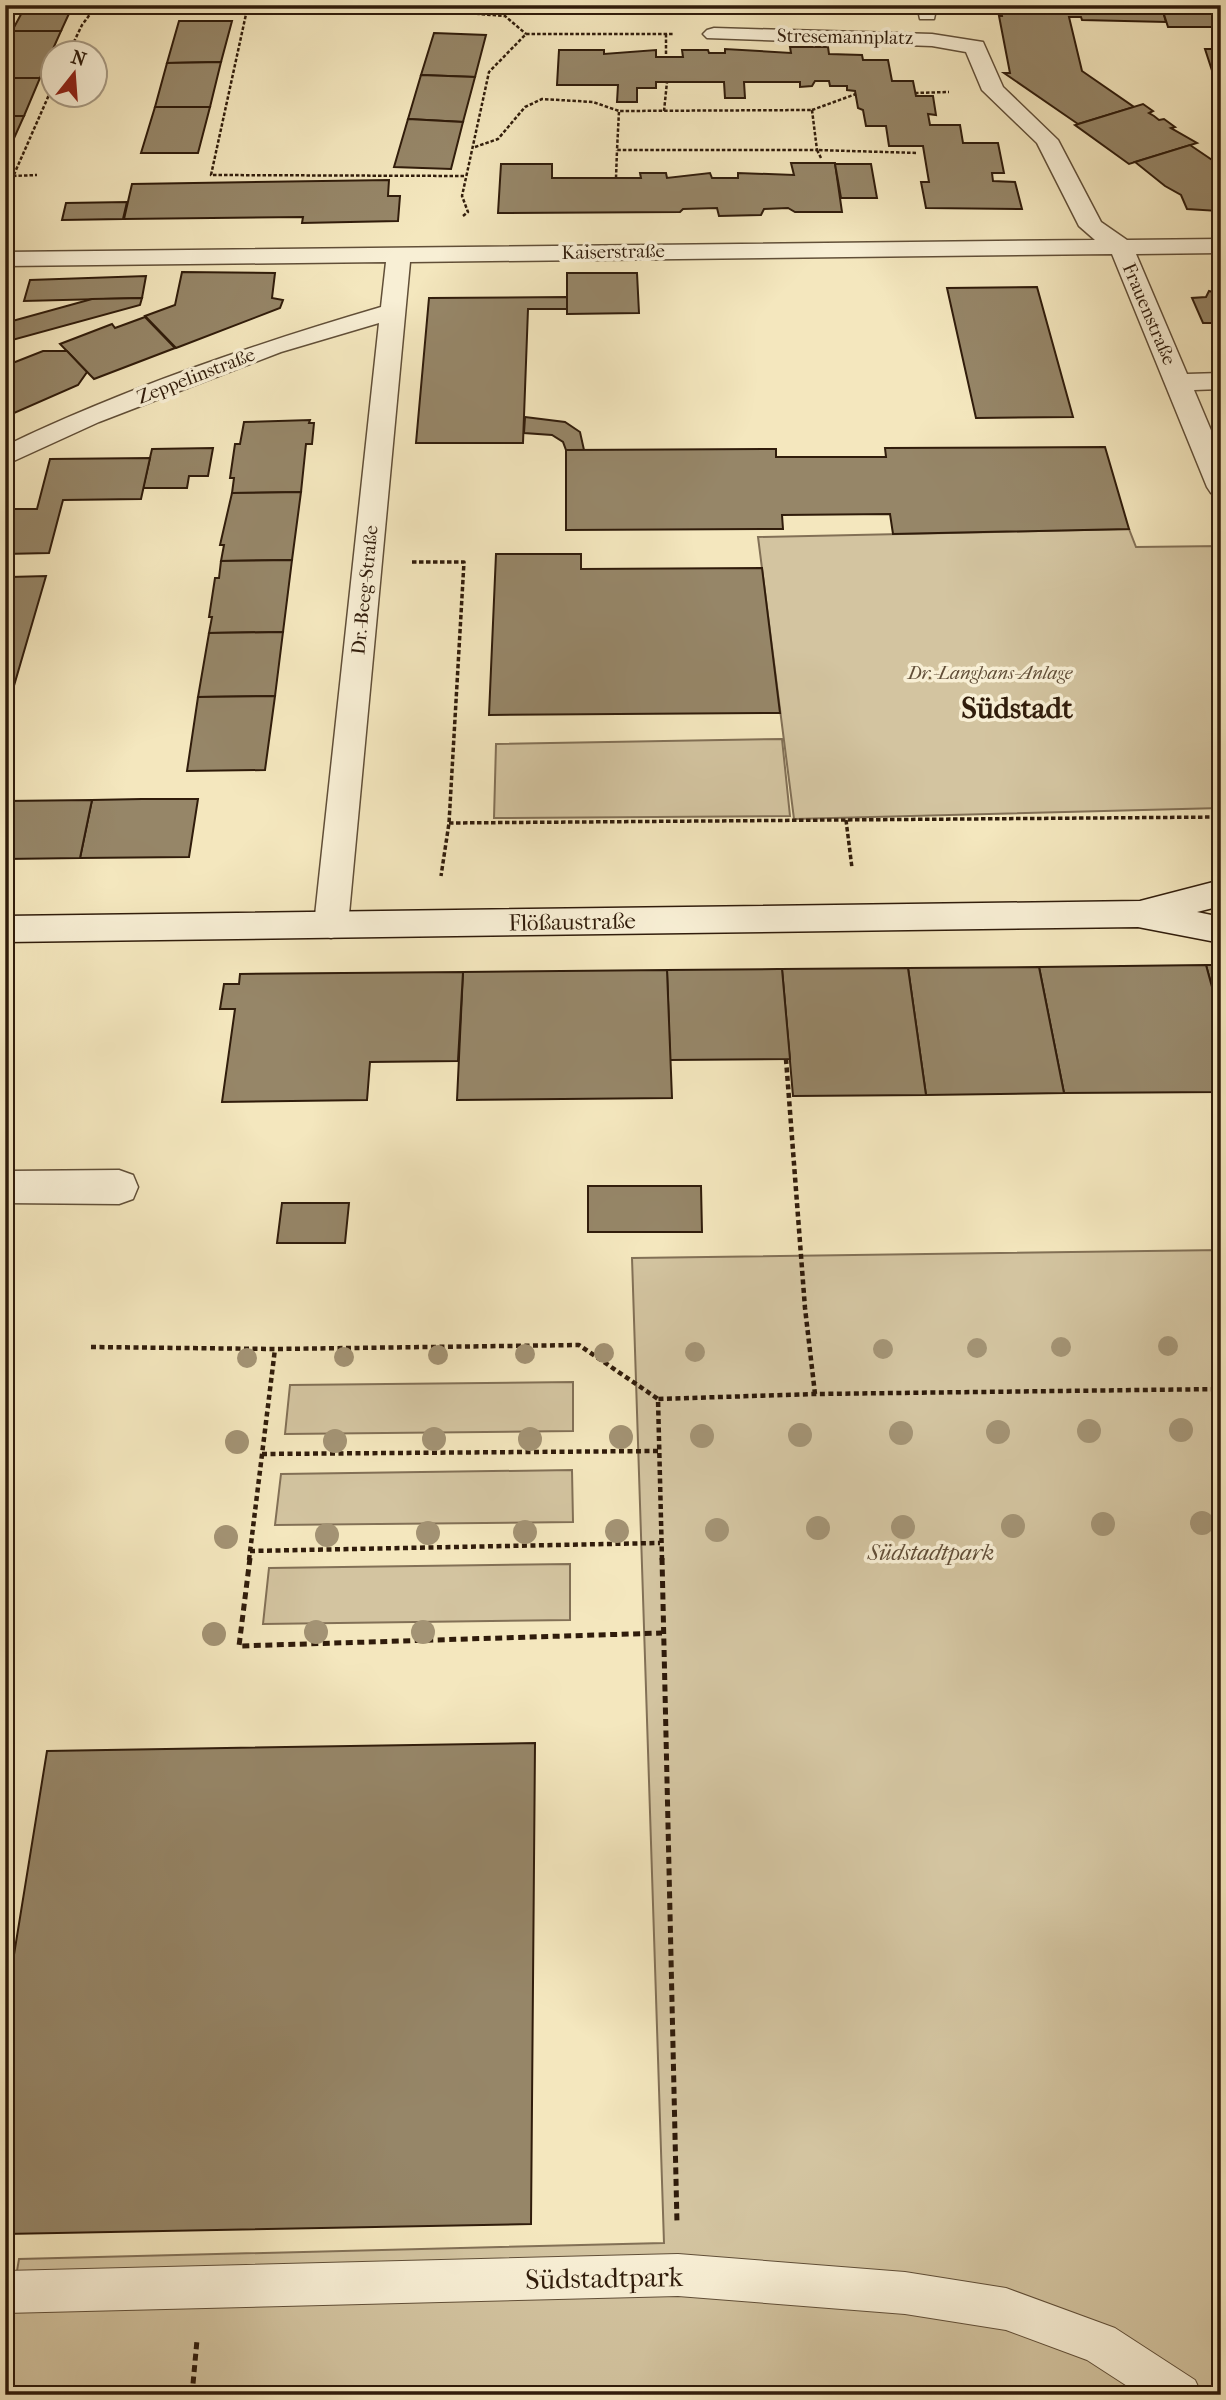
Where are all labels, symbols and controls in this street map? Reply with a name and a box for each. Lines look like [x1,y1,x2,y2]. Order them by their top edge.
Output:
street label: Stresemannplatz [777,25,913,49]
north arrow [38,38,108,108]
text: N [69,46,89,71]
street label: Kaiserstraße [561,240,665,264]
street label: Frauenstraße [1118,260,1180,368]
street label: Zeppelinstraße [134,343,258,409]
street label: Dr.-Beeg-Straße [347,524,383,656]
park label: Dr.-Langhans-Anlage [906,662,1074,684]
district label: Südstadt [961,691,1073,726]
street label: Flößaustraße [508,907,636,937]
park label: Südstadtpark [867,1539,994,1566]
street label: Südstadtpark [525,2260,684,2296]

